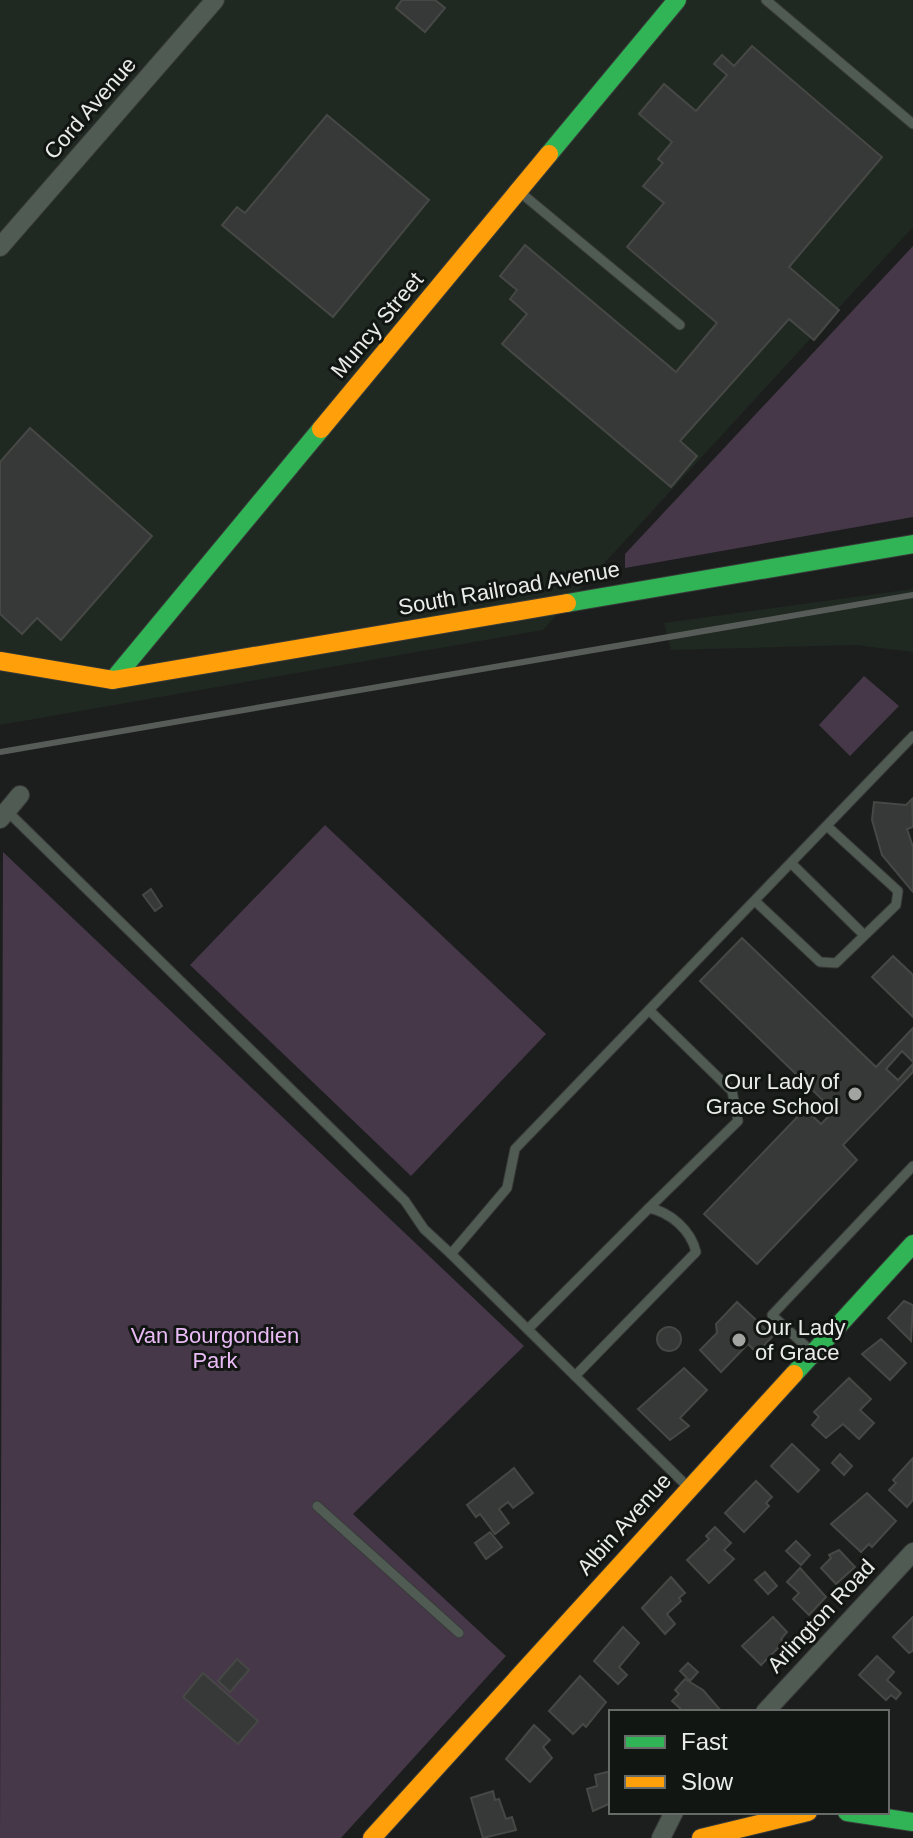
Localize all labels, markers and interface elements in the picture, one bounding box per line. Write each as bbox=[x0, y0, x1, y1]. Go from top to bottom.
street label: Cord Avenue bbox=[39, 52, 141, 164]
street label: Muncy Street bbox=[326, 267, 428, 383]
street label: South Railroad Avenue bbox=[396, 556, 622, 620]
place label: Our Lady of Grace School bbox=[706, 1069, 840, 1119]
marker: Our Lady of Grace School bbox=[846, 1085, 864, 1103]
place label: Our Lady of Grace bbox=[755, 1315, 846, 1365]
park label: Van Bourgondien Park bbox=[131, 1323, 299, 1373]
marker: Our Lady of Grace bbox=[730, 1331, 748, 1349]
street label: Albin Avenue bbox=[572, 1468, 676, 1580]
street label: Arlington Road bbox=[762, 1554, 880, 1678]
legend bbox=[609, 1710, 889, 1814]
text: Fast bbox=[681, 1728, 728, 1755]
text: Slow bbox=[681, 1768, 734, 1795]

